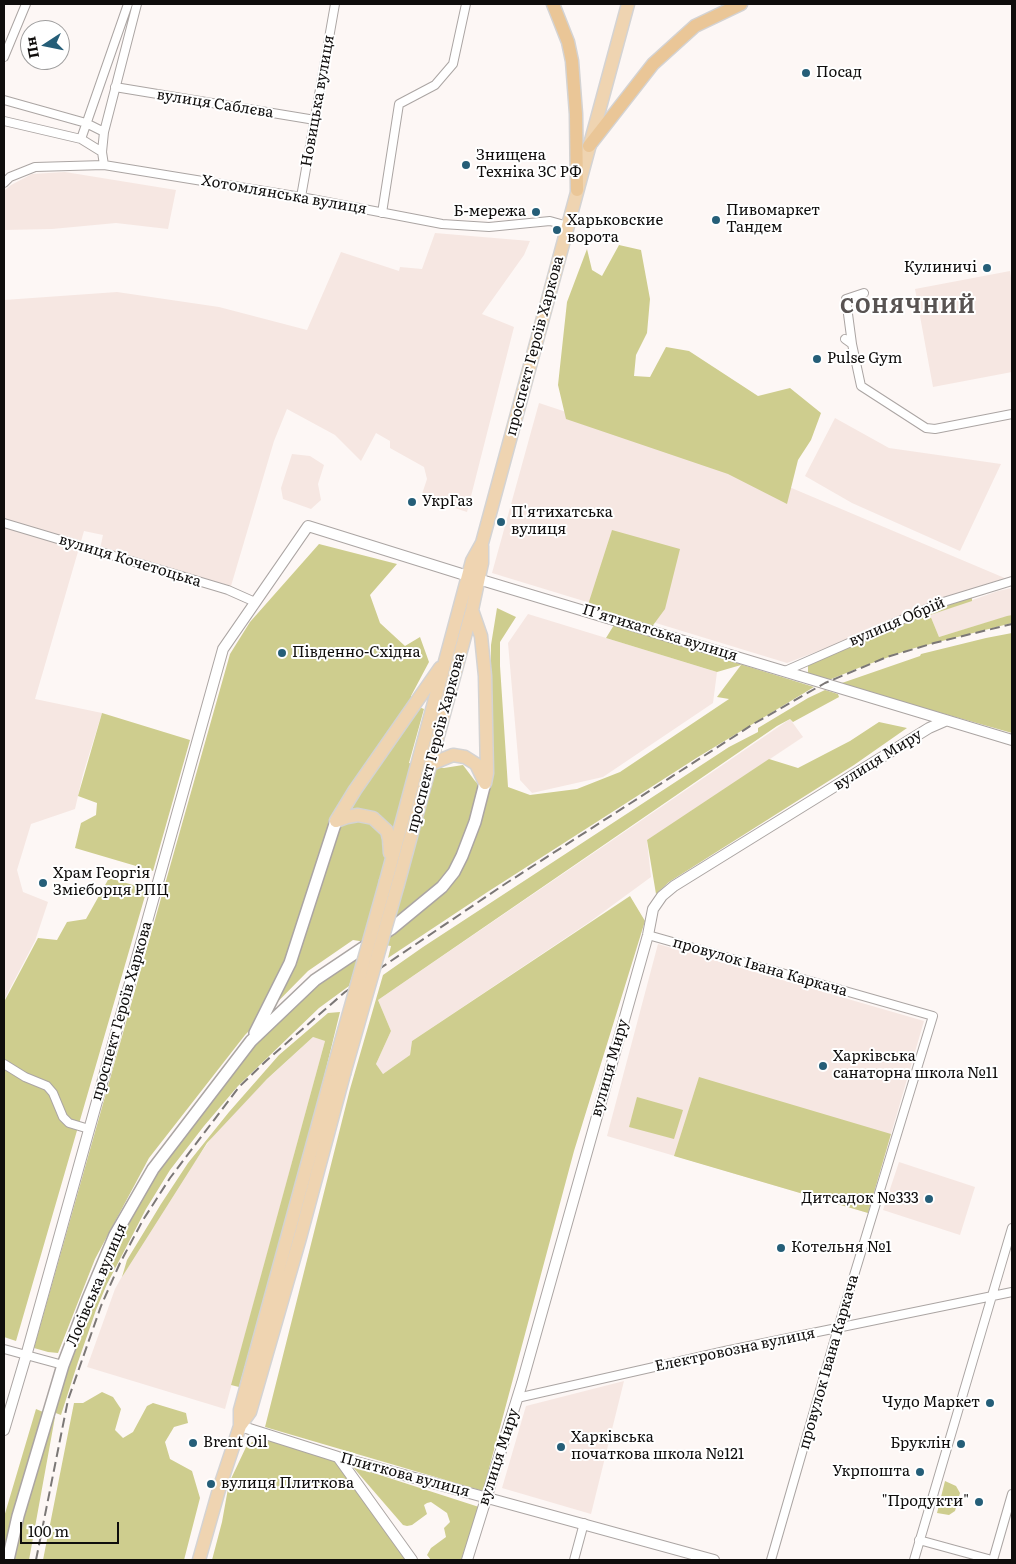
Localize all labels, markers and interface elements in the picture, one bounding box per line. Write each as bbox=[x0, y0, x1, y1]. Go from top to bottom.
north arrow bbox=[20, 20, 70, 70]
street label: Новицька вулиця bbox=[298, 34, 338, 168]
text: Пн bbox=[19, 35, 43, 60]
place label: Посад bbox=[816, 64, 862, 82]
marker: Посад bbox=[800, 67, 812, 79]
street label: вулиця Саблєва bbox=[155, 86, 275, 122]
place label: Знищена Техніка ЗС РФ bbox=[476, 147, 582, 182]
marker: Знищена Техніка ЗС РФ bbox=[460, 159, 472, 171]
street label: Хотомлянська вулиця bbox=[200, 172, 368, 218]
place label: Пивомаркет Тандем bbox=[726, 202, 820, 237]
place label: Б-мережа bbox=[453, 203, 526, 221]
marker: Б-мережа bbox=[530, 206, 542, 218]
place label: Харьковские ворота bbox=[567, 212, 663, 247]
marker: Пивомаркет Тандем bbox=[710, 214, 722, 226]
marker: Харьковские ворота bbox=[551, 224, 563, 236]
street label: проспект Героїв Харкова bbox=[502, 254, 568, 438]
place label: Кулиничі bbox=[904, 259, 977, 277]
marker: Кулиничі bbox=[981, 262, 993, 274]
district label: СОНЯЧНИЙ bbox=[839, 295, 977, 319]
place label: Pulse Gym bbox=[827, 350, 902, 368]
marker: Pulse Gym bbox=[811, 353, 823, 365]
place label: УкрГаз bbox=[422, 493, 473, 511]
marker: УкрГаз bbox=[406, 496, 418, 508]
place label: П'ятихатська вулиця bbox=[511, 504, 613, 539]
marker: П'ятихатська вулиця bbox=[495, 516, 507, 528]
street label: вулиця Кочетоцька bbox=[57, 531, 203, 591]
street label: вулиця Обрій bbox=[846, 594, 948, 650]
street label: П’ятихатська вулиця bbox=[580, 601, 740, 665]
place label: Південно-Східна bbox=[292, 644, 421, 662]
marker: Південно-Східна bbox=[276, 647, 288, 659]
street label: проспект Героїв Харкова bbox=[403, 651, 469, 835]
street label: вулиця Миру bbox=[830, 726, 926, 794]
place label: Храм Георгія Змієборця РПЦ bbox=[53, 865, 169, 900]
marker: Храм Георгія Змієборця РПЦ bbox=[37, 877, 49, 889]
street label: проспект Героїв Харкова bbox=[88, 919, 156, 1103]
street label: провулок Івана Каркача bbox=[671, 933, 849, 1001]
street label: вулиця Миру bbox=[587, 1017, 633, 1119]
place label: Харківська санаторна школа №11 bbox=[833, 1048, 998, 1083]
marker: Харківська санаторна школа №11 bbox=[817, 1060, 829, 1072]
place label: Дитсадок №333 bbox=[801, 1190, 919, 1208]
marker: Дитсадок №333 bbox=[923, 1193, 935, 1205]
street label: Лосівська вулиця bbox=[63, 1221, 131, 1349]
place label: Котельня №1 bbox=[791, 1239, 892, 1257]
marker: Котельня №1 bbox=[775, 1242, 787, 1254]
street label: провулок Івана Каркача bbox=[795, 1273, 863, 1451]
street label: Електровозна вулиця bbox=[653, 1324, 817, 1376]
place label: Чудо Маркет bbox=[882, 1394, 980, 1412]
marker: Чудо Маркет bbox=[984, 1397, 996, 1409]
street label: вулиця Миру bbox=[475, 1406, 523, 1508]
place label: Харківська початкова школа №121 bbox=[571, 1429, 744, 1464]
place label: Brent Oil bbox=[203, 1434, 267, 1452]
place label: Бруклін bbox=[890, 1435, 951, 1453]
marker: Brent Oil bbox=[187, 1437, 199, 1449]
marker: Бруклін bbox=[955, 1438, 967, 1450]
marker: Харківська початкова школа №121 bbox=[555, 1441, 567, 1453]
street label: Плиткова вулиця bbox=[338, 1449, 472, 1501]
place label: Укрпошта bbox=[832, 1463, 910, 1481]
marker: Укрпошта bbox=[914, 1466, 926, 1478]
place label: вулиця Плиткова bbox=[221, 1475, 354, 1493]
marker: вулиця Плиткова bbox=[205, 1478, 217, 1490]
place label: "Продукти" bbox=[882, 1493, 969, 1511]
marker: "Продукти" bbox=[973, 1496, 985, 1508]
scale bar bbox=[22, 1512, 121, 1544]
text: 100 m bbox=[28, 1519, 69, 1542]

